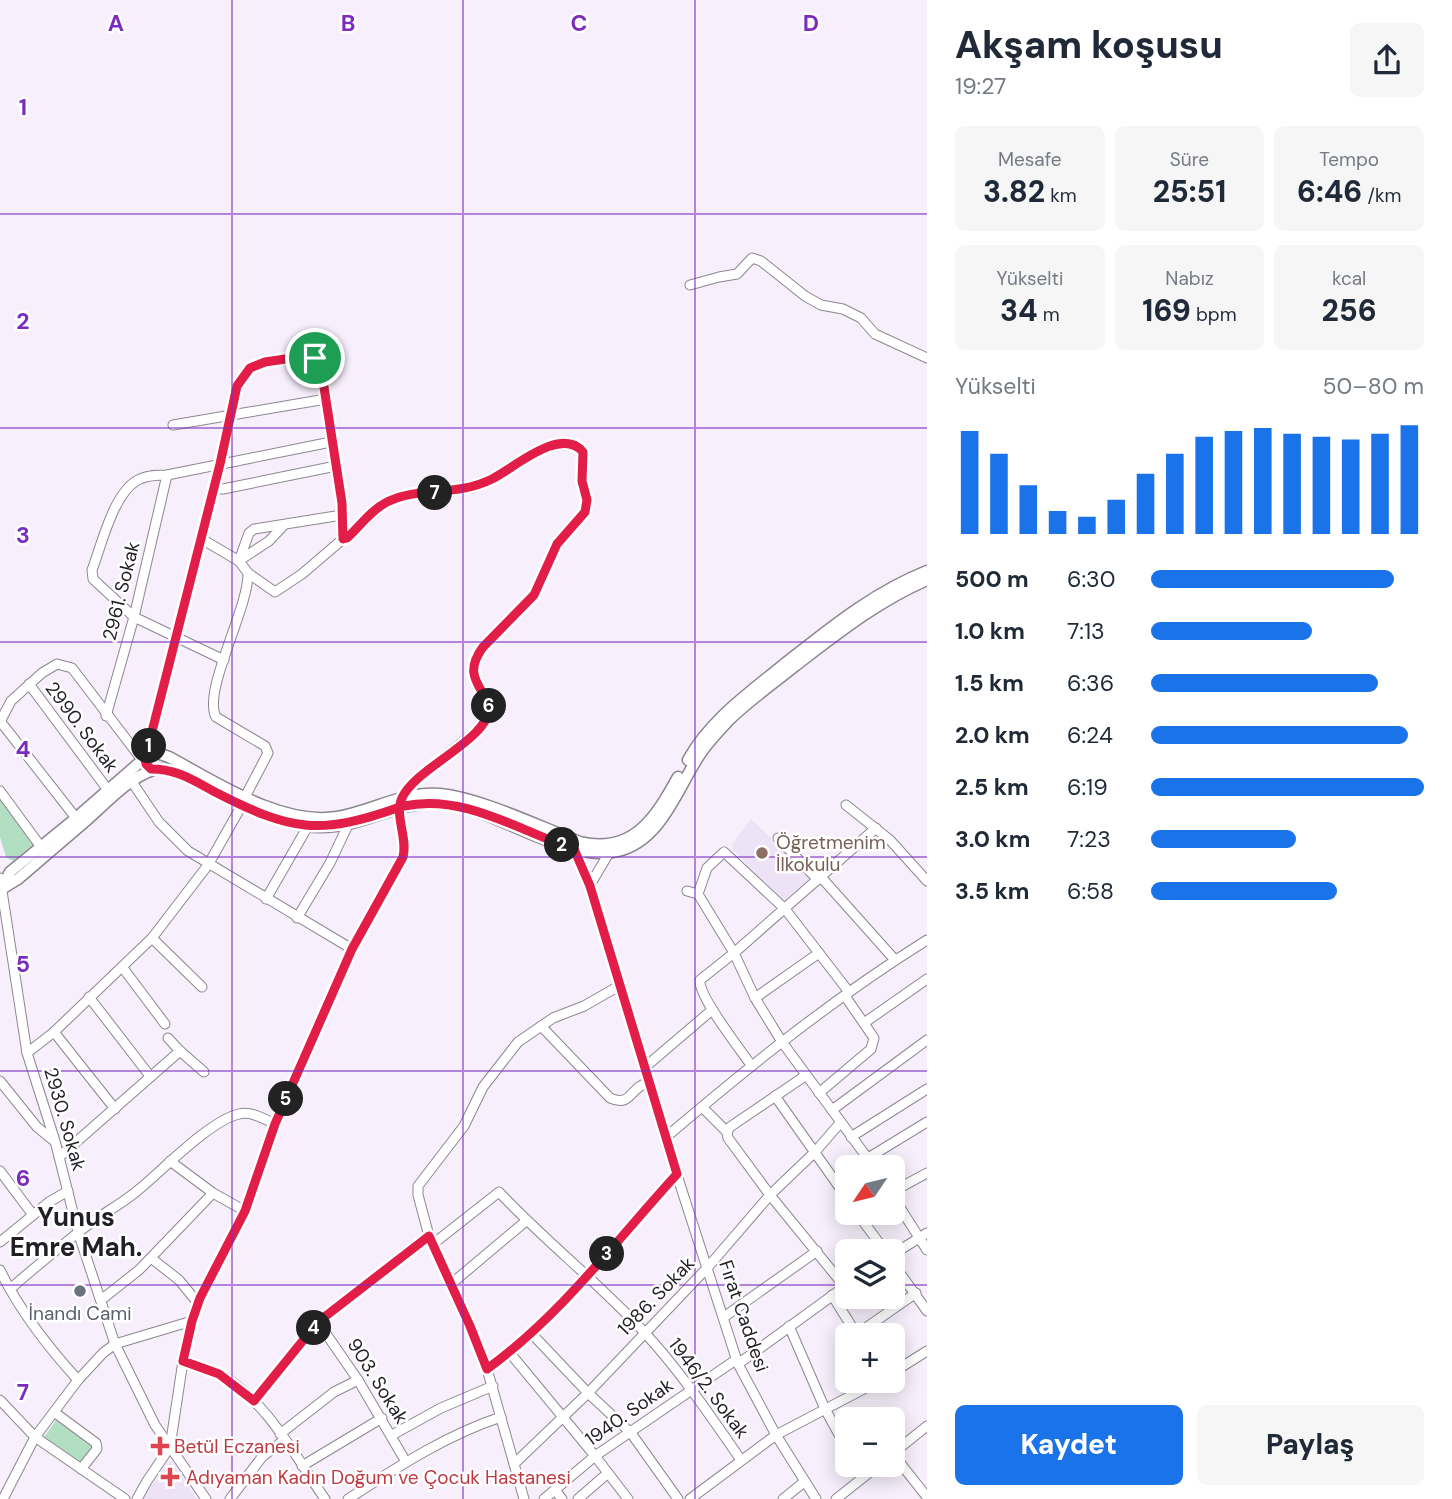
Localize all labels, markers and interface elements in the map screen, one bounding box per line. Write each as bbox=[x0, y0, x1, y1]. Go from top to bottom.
text: A bbox=[108, 8, 124, 38]
text: B bbox=[341, 8, 355, 38]
text: C bbox=[571, 8, 587, 38]
text: D bbox=[803, 8, 819, 38]
text: Akşam koşusu bbox=[955, 20, 1223, 70]
button: share bbox=[1350, 23, 1424, 97]
text: 19:27 bbox=[955, 71, 1006, 101]
text: 1 bbox=[19, 92, 27, 122]
text: Mesafe bbox=[998, 147, 1062, 172]
text: Süre bbox=[1170, 147, 1209, 172]
text: Tempo bbox=[1319, 147, 1379, 172]
text: 3.82 bbox=[983, 172, 1045, 211]
text: 25:51 bbox=[1153, 172, 1226, 211]
text: 6:46 bbox=[1297, 172, 1362, 211]
text: km bbox=[1045, 183, 1077, 208]
text: /km bbox=[1362, 183, 1401, 208]
text: Yükselti bbox=[996, 266, 1063, 291]
text: Nabız bbox=[1165, 266, 1214, 291]
text: kcal bbox=[1332, 266, 1366, 291]
text: 34 bbox=[1000, 291, 1038, 330]
text: 169 bbox=[1142, 291, 1191, 330]
text: 256 bbox=[1322, 291, 1377, 330]
text: m bbox=[1038, 302, 1060, 327]
text: bpm bbox=[1191, 302, 1237, 327]
text: 2 bbox=[16, 306, 30, 336]
pin bbox=[285, 328, 345, 388]
icon: arrive bbox=[296, 339, 334, 377]
text: Yükselti bbox=[955, 371, 1036, 401]
text: 50–80 m bbox=[1323, 371, 1424, 401]
pin: 7 bbox=[418, 476, 452, 510]
text: 7 bbox=[429, 480, 440, 505]
text: 3 bbox=[16, 520, 30, 550]
street label: 2961. Sokak bbox=[97, 539, 145, 643]
text: 500 m bbox=[955, 564, 1029, 594]
text: 6:30 bbox=[1067, 564, 1115, 594]
text: 1.0 km bbox=[955, 616, 1025, 646]
text: 7:13 bbox=[1067, 616, 1105, 646]
text: 1.5 km bbox=[955, 668, 1024, 698]
text: 6:36 bbox=[1067, 668, 1114, 698]
street label: 2990. Sokak bbox=[40, 677, 125, 778]
pin: 6 bbox=[472, 688, 506, 724]
text: 6 bbox=[482, 693, 495, 718]
text: 2.0 km bbox=[955, 720, 1030, 750]
text: 6:24 bbox=[1067, 720, 1113, 750]
pin: 1 bbox=[132, 728, 166, 764]
text: 1 bbox=[145, 733, 152, 758]
text: 4 bbox=[16, 734, 31, 764]
text: 2.5 km bbox=[955, 772, 1029, 802]
text: 6:19 bbox=[1067, 772, 1108, 802]
text: 3.0 km bbox=[955, 824, 1030, 854]
text: 7:23 bbox=[1067, 824, 1111, 854]
pin: 2 bbox=[544, 828, 580, 862]
place label: Öğretmenim İlkokulu bbox=[776, 830, 886, 877]
text: 2 bbox=[556, 832, 567, 857]
marker: Öğretmenim İlkokulu bbox=[754, 845, 770, 861]
text: 3.5 km bbox=[955, 876, 1029, 906]
text: 6:58 bbox=[1067, 876, 1114, 906]
text: 5 bbox=[16, 949, 30, 979]
street label: 2930. Sokak bbox=[38, 1064, 92, 1174]
pin: 5 bbox=[268, 1082, 304, 1116]
text: 5 bbox=[280, 1086, 291, 1111]
north arrow bbox=[835, 1155, 905, 1225]
map controls bbox=[835, 1155, 905, 1477]
text: 6 bbox=[16, 1163, 30, 1193]
district label: Yunus Emre Mah. bbox=[10, 1200, 142, 1264]
pin: 3 bbox=[590, 1236, 624, 1272]
button: layers bbox=[835, 1239, 905, 1309]
text: 3 bbox=[601, 1241, 612, 1266]
street label: 1986. Sokak bbox=[612, 1251, 700, 1341]
street label: Fırat Caddesi bbox=[713, 1257, 775, 1375]
marker: İnandı Cami bbox=[72, 1283, 88, 1299]
place label: İnandı Cami bbox=[29, 1301, 131, 1326]
pin: 4 bbox=[296, 1310, 332, 1346]
text: 4 bbox=[307, 1315, 320, 1340]
button: + bbox=[835, 1323, 905, 1393]
street label: 903. Sokak bbox=[342, 1333, 414, 1429]
street label: 1946/2. Sokak bbox=[663, 1333, 755, 1444]
street label: 1940. Sokak bbox=[580, 1372, 678, 1452]
text: 7 bbox=[17, 1377, 29, 1407]
button: Kaydet bbox=[955, 1405, 1183, 1485]
button: Paylaş bbox=[1197, 1405, 1424, 1485]
button: − bbox=[835, 1407, 905, 1477]
place label: Betül Eczanesi bbox=[174, 1434, 300, 1459]
marker: Betül Eczanesi bbox=[152, 1438, 168, 1454]
place label: Adıyaman Kadın Doğum ve Çocuk Hastanesi bbox=[186, 1465, 571, 1490]
marker: Adıyaman Kadın Doğum ve Çocuk Hastanesi bbox=[160, 1467, 180, 1487]

